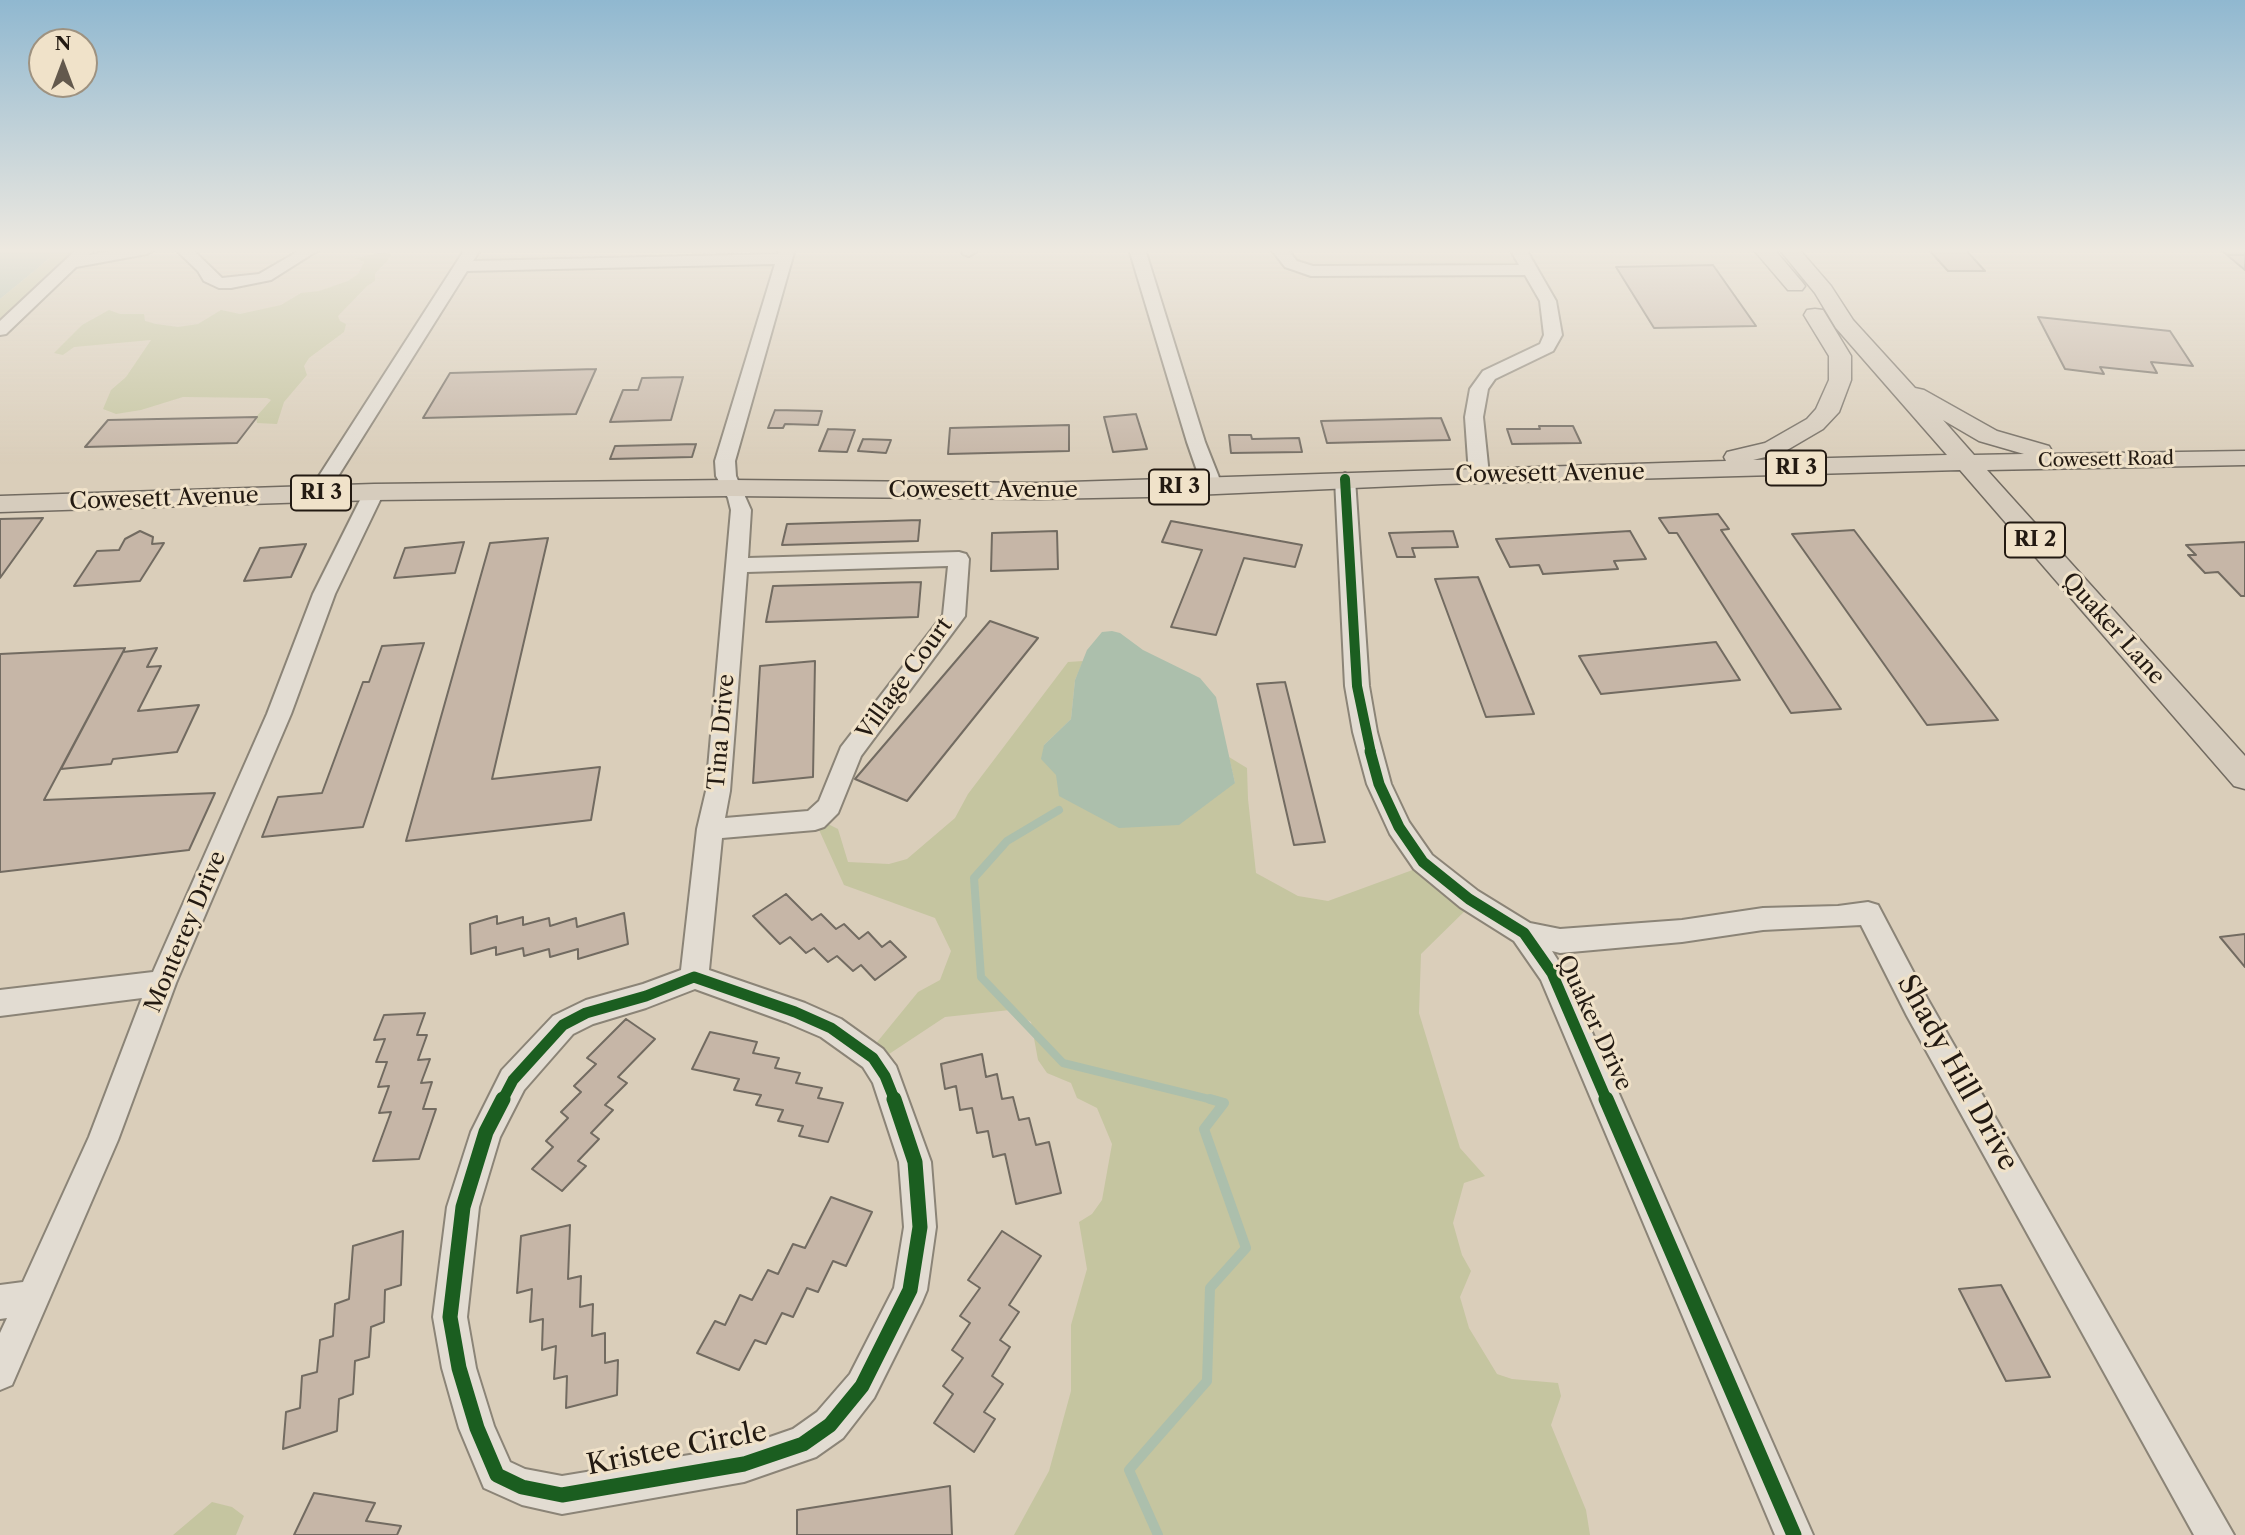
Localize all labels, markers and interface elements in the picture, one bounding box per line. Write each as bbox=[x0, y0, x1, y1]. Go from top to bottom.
north arrow bbox=[28, 28, 98, 98]
text: N bbox=[55, 32, 71, 55]
street label: Cowesett Road bbox=[2038, 447, 2174, 473]
road number: RI 3 bbox=[1766, 450, 1826, 486]
street label: Cowesett Avenue bbox=[1455, 459, 1645, 489]
road number: RI 3 bbox=[1149, 470, 1209, 504]
road number: RI 3 bbox=[291, 476, 351, 510]
street label: Cowesett Avenue bbox=[888, 476, 1078, 504]
street label: Cowesett Avenue bbox=[69, 482, 259, 516]
road number: RI 2 bbox=[2005, 522, 2065, 558]
street label: Quaker Lane bbox=[2056, 567, 2170, 691]
street label: Village Court bbox=[851, 613, 959, 745]
street label: Tina Drive bbox=[703, 673, 741, 791]
street label: Monterey Drive bbox=[140, 847, 232, 1017]
street label: Quaker Drive bbox=[1551, 951, 1637, 1095]
street label: Shady Hill Drive bbox=[1889, 969, 2025, 1177]
street label: Kristee Circle bbox=[584, 1415, 770, 1483]

